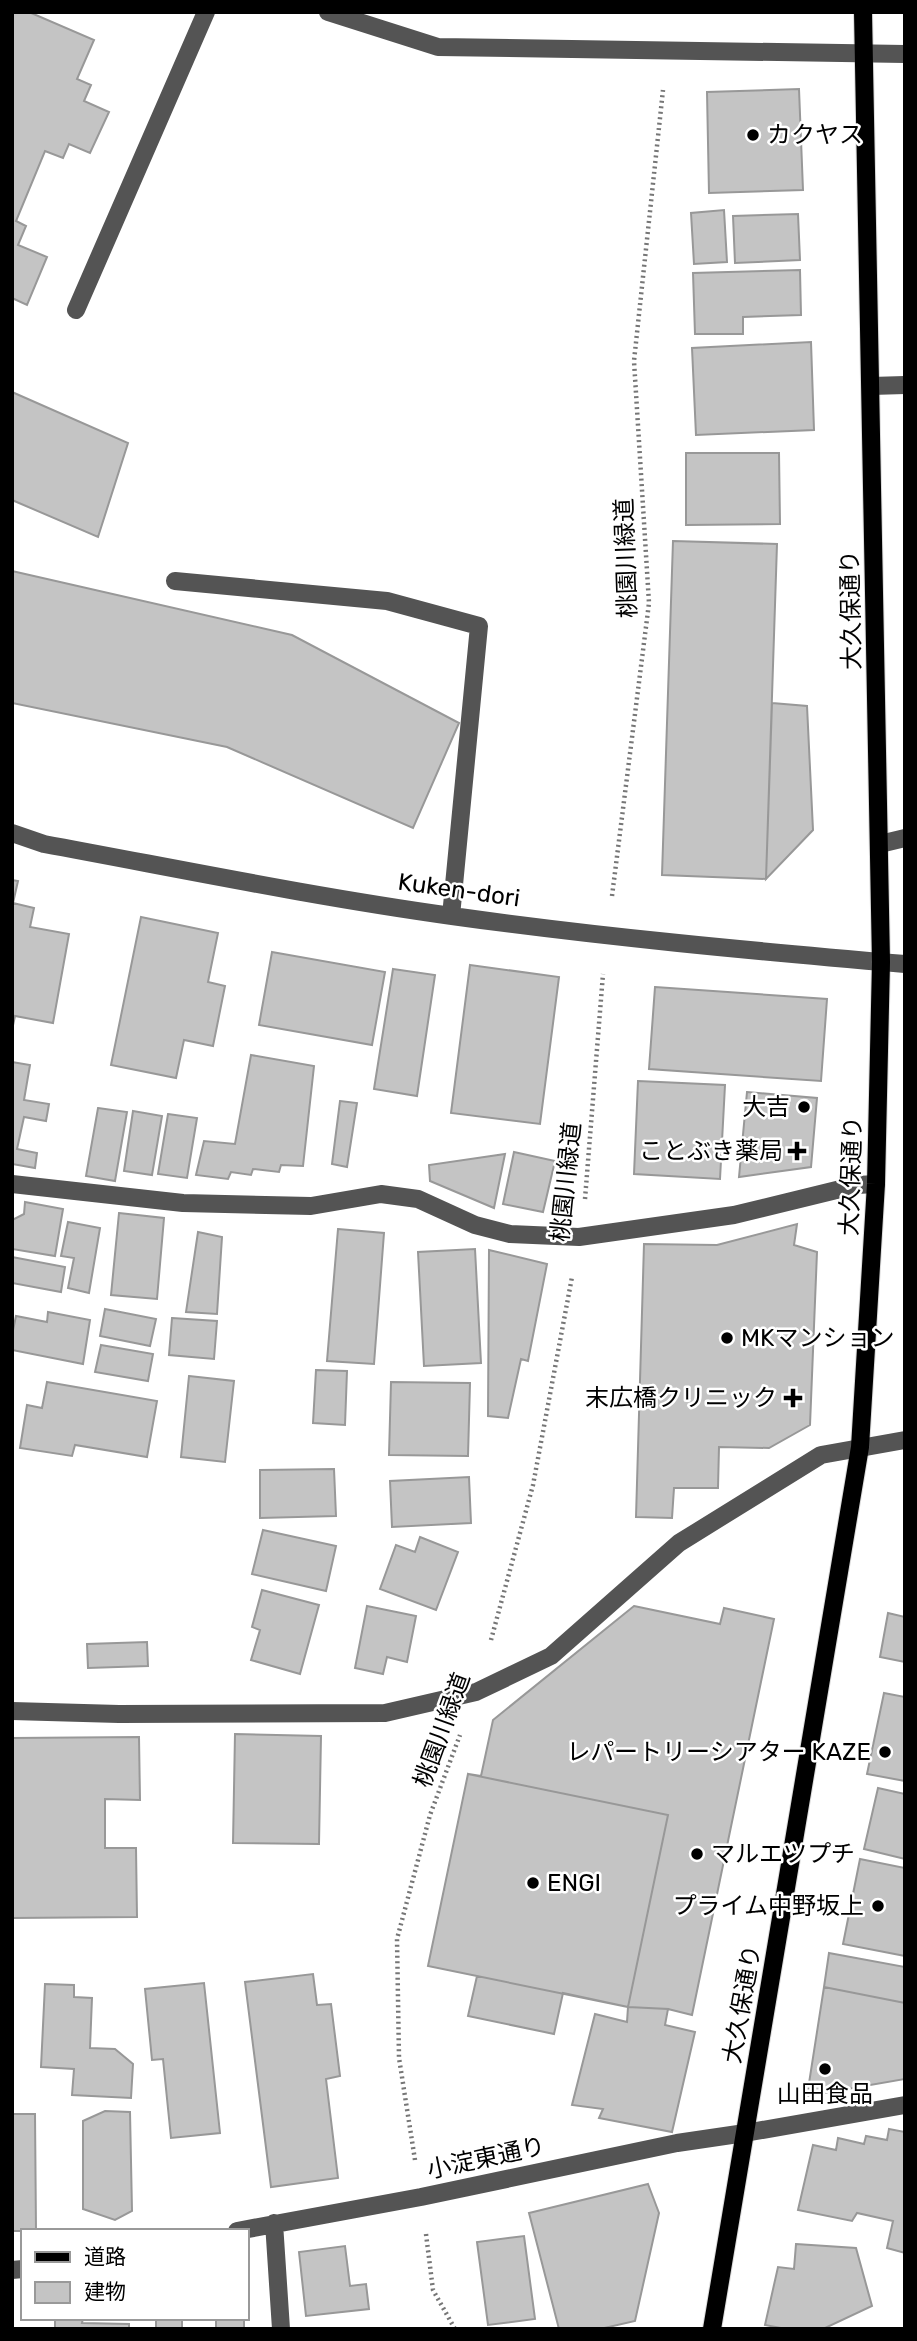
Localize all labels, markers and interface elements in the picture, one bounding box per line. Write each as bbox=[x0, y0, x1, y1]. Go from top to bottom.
place label: カクヤス bbox=[767, 121, 863, 149]
marker: カクヤス bbox=[745, 127, 761, 143]
street label: 桃園川緑道 bbox=[610, 498, 642, 618]
street label: 大久保通り bbox=[836, 550, 866, 670]
street label: Kuken-dori bbox=[396, 868, 522, 912]
place label: 大吉 bbox=[742, 1093, 790, 1121]
marker: 大吉 bbox=[796, 1099, 812, 1115]
street label: 大久保通り bbox=[835, 1116, 867, 1236]
street label: 桃園川緑道 bbox=[546, 1121, 586, 1243]
place label: ことぶき薬局 bbox=[639, 1137, 783, 1165]
marker: ことぶき薬局 bbox=[789, 1143, 805, 1159]
place label: MKマンション bbox=[741, 1324, 894, 1352]
marker: MKマンション bbox=[719, 1330, 735, 1346]
place label: 末広橋クリニック bbox=[585, 1384, 777, 1412]
marker: 末広橋クリニック bbox=[783, 1388, 803, 1408]
street label: 桃園川緑道 bbox=[408, 1669, 476, 1791]
place label: レパートリーシアター KAZE bbox=[566, 1738, 871, 1766]
marker: レパートリーシアター KAZE bbox=[877, 1744, 893, 1760]
place label: マルエツプチ bbox=[711, 1840, 855, 1868]
marker: マルエツプチ bbox=[689, 1846, 705, 1862]
place label: ENGI bbox=[547, 1869, 601, 1897]
marker: ENGI bbox=[525, 1875, 541, 1891]
place label: プライム中野坂上 bbox=[672, 1892, 864, 1920]
marker: プライム中野坂上 bbox=[870, 1898, 886, 1914]
street label: 大久保通り bbox=[718, 1942, 766, 2066]
marker: 山田食品 bbox=[817, 2061, 833, 2077]
place label: 山田食品 bbox=[777, 2080, 873, 2108]
street label: 小淀東通り bbox=[424, 2132, 548, 2184]
legend bbox=[21, 2229, 248, 2320]
text: 道路 bbox=[84, 2244, 126, 2269]
text: 建物 bbox=[84, 2279, 126, 2304]

